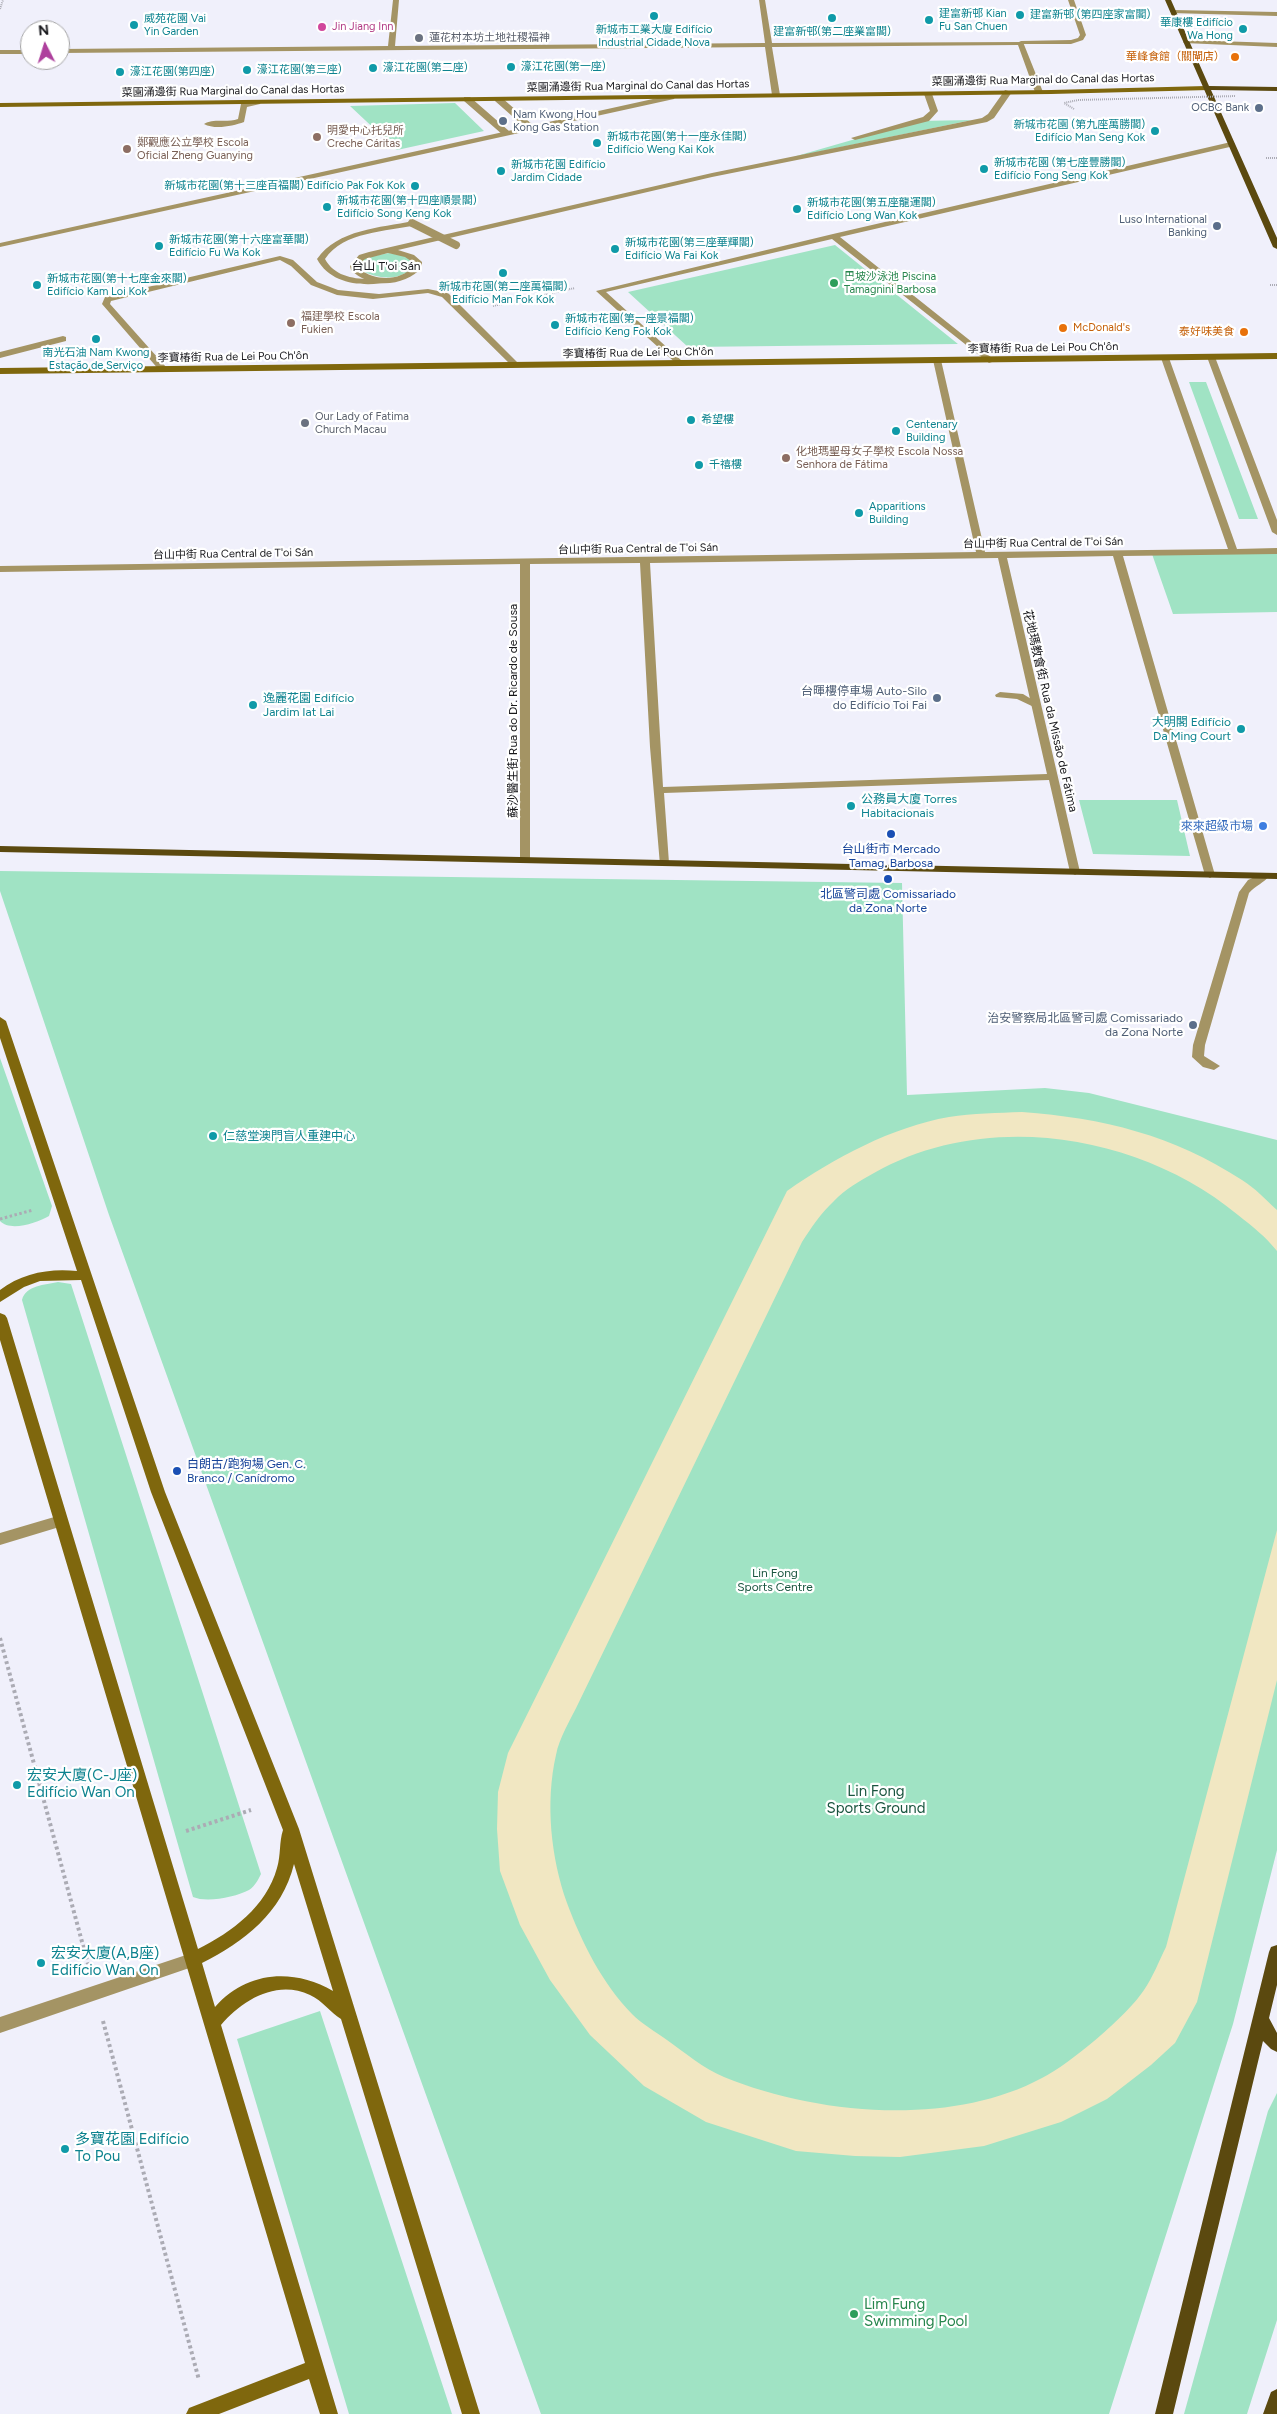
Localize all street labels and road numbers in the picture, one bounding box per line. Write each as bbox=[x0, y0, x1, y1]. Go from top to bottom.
street label: 菜園涌邊街 Rua Marginal do Canal das Hortas bbox=[932, 71, 1154, 89]
street label: 菜園涌邊街 Rua Marginal do Canal das Hortas bbox=[527, 77, 749, 95]
street label: 菜園涌邊街 Rua Marginal do Canal das Hortas bbox=[122, 82, 344, 100]
street label: 李寶椿街 Rua de Lei Pou Ch'ôn bbox=[968, 340, 1118, 356]
street label: 李寶椿街 Rua de Lei Pou Ch'ôn bbox=[563, 345, 713, 361]
street label: 李寶椿街 Rua de Lei Pou Ch'ôn bbox=[158, 349, 308, 365]
street label: 台山中街 Rua Central de T'oi Sán bbox=[963, 535, 1123, 551]
street label: 台山中街 Rua Central de T'oi Sán bbox=[558, 541, 718, 557]
street label: 台山中街 Rua Central de T'oi Sán bbox=[153, 546, 313, 562]
street label: 蘇沙醫生街 Rua do Dr. Ricardo de Sousa bbox=[506, 604, 520, 818]
street label: 花地瑪教會街 Rua da Missão de Fátima bbox=[1020, 608, 1080, 814]

